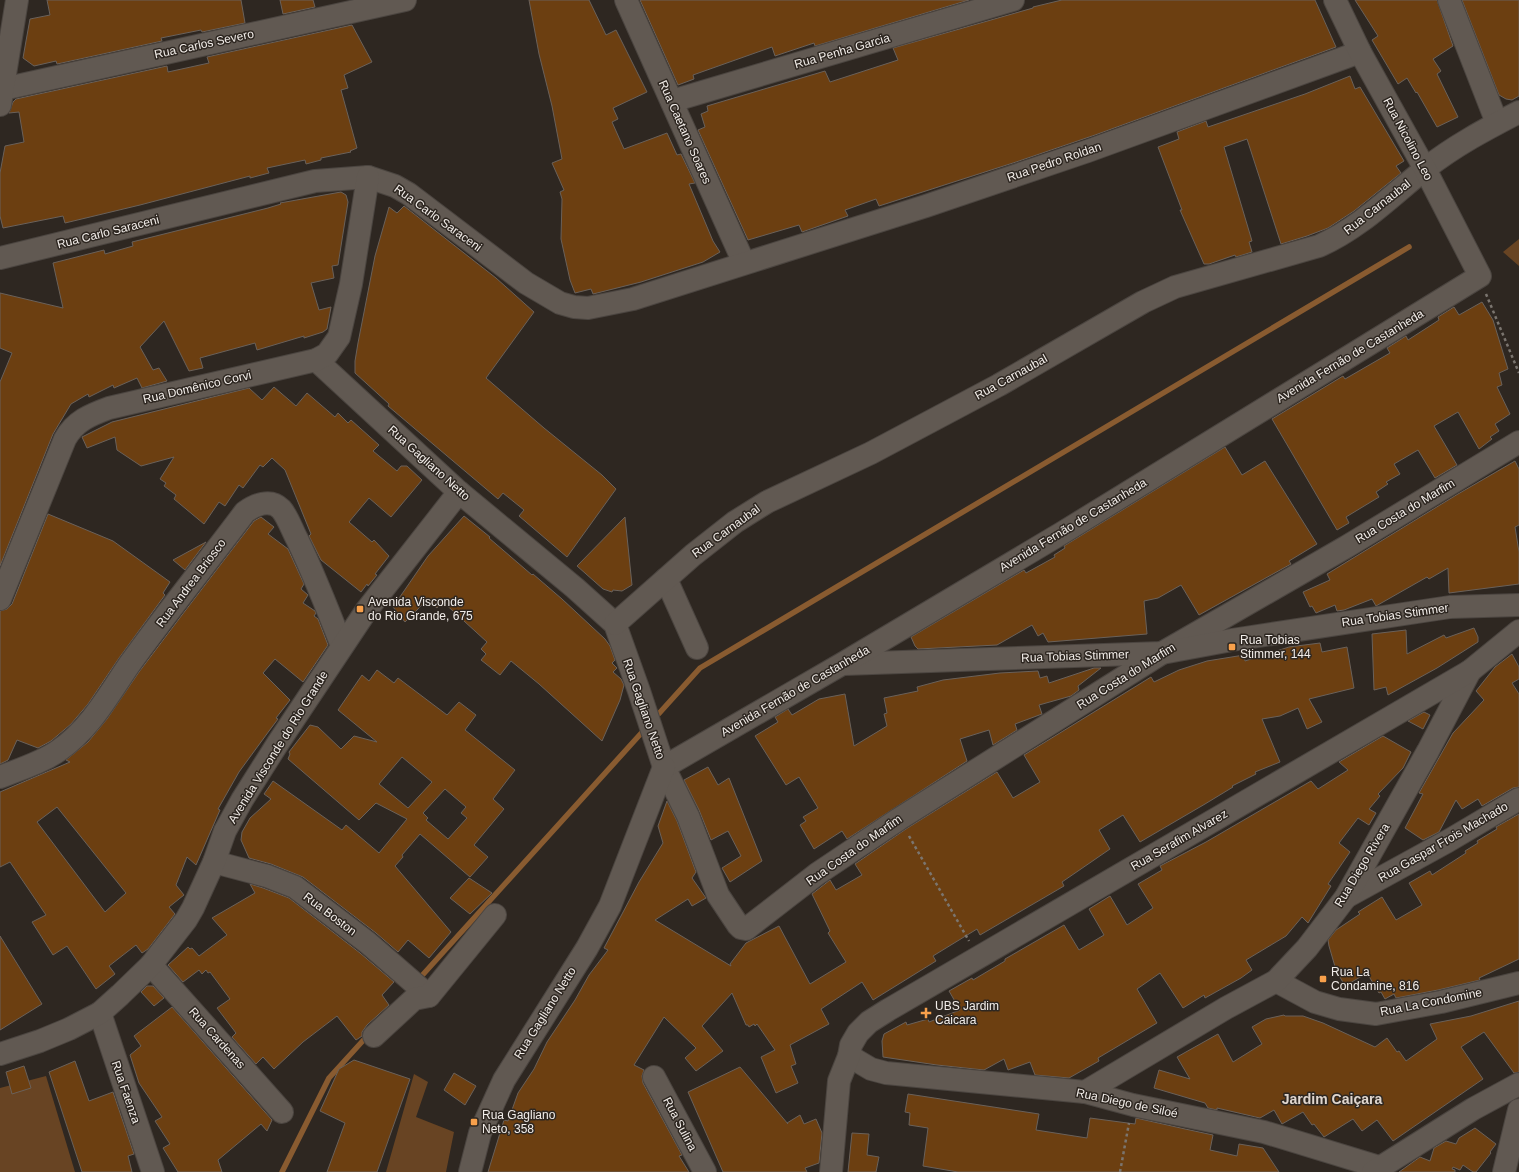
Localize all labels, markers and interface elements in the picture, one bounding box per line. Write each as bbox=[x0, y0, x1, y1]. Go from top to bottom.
street label: Rua Carlos Severo bbox=[153, 27, 255, 61]
street label: Rua Penha Garcia bbox=[793, 31, 892, 71]
street label: Rua Caetano Soares bbox=[656, 78, 714, 186]
street label: Rua Nicolino Leo bbox=[1380, 95, 1436, 183]
street label: Rua Pedro Roldan bbox=[1005, 139, 1103, 185]
street label: Rua Carnaubal bbox=[1341, 177, 1413, 237]
street label: Rua Carlo Saraceni bbox=[392, 182, 484, 254]
street label: Rua Carlo Saraceni bbox=[56, 213, 160, 251]
street label: Avenida Fernão de Castanheda bbox=[1274, 306, 1426, 406]
street label: Rua Carnaubal bbox=[972, 351, 1050, 403]
street label: Rua Domênico Corvi bbox=[141, 368, 253, 406]
street label: Rua Gagliano Netto bbox=[385, 423, 473, 504]
street label: Avenida Fernão de Castanheda bbox=[997, 475, 1149, 575]
street label: Rua Costa do Marfim bbox=[1353, 476, 1457, 546]
street label: Rua Carnaubal bbox=[689, 502, 763, 560]
street label: Rua Andrea Briosco bbox=[153, 536, 229, 630]
place label: Avenida Visconde do Rio Grande, 675 bbox=[368, 595, 473, 623]
street label: Rua Tobias Stimmer bbox=[1341, 601, 1449, 629]
marker: Avenida Visconde do Rio Grande, 675 bbox=[355, 604, 365, 614]
place label: Rua Tobias Stimmer, 144 bbox=[1240, 633, 1311, 661]
street label: Rua Costa do Marfim bbox=[1074, 640, 1178, 712]
street label: Avenida Fernão de Castanheda bbox=[718, 642, 872, 739]
marker: Rua Tobias Stimmer, 144 bbox=[1227, 642, 1237, 652]
street label: Rua Tobias Stimmer bbox=[1021, 647, 1129, 665]
street label: Rua Gagliano Netto bbox=[620, 657, 668, 761]
street label: Avenida Visconde do Rio Grande bbox=[225, 668, 331, 826]
street label: Rua Gaspar Frois Machado bbox=[1376, 799, 1511, 885]
street label: Rua Serafim Alvarez bbox=[1128, 807, 1230, 873]
street label: Rua Costa do Marfim bbox=[804, 812, 904, 888]
street label: Rua Diego Rivera bbox=[1332, 821, 1393, 909]
street label: Rua Boston bbox=[301, 890, 359, 938]
street label: Rua Gagliano Netto bbox=[511, 964, 579, 1061]
place label: Rua La Condamine, 816 bbox=[1331, 965, 1419, 993]
marker: Rua La Condamine, 816 bbox=[1318, 974, 1328, 984]
street label: Rua La Condomine bbox=[1379, 985, 1483, 1019]
place label: UBS Jardim Caicara bbox=[935, 999, 999, 1027]
street label: Rua Cardenas bbox=[186, 1005, 248, 1071]
marker: UBS Jardim Caicara bbox=[920, 1007, 932, 1019]
street label: Rua Faenza bbox=[109, 1059, 143, 1125]
street label: Rua Diego de Siloé bbox=[1075, 1085, 1179, 1121]
district label: Jardim Caiçara bbox=[1282, 1091, 1382, 1107]
street label: Rua Sulina bbox=[660, 1095, 700, 1153]
place label: Rua Gagliano Neto, 358 bbox=[482, 1108, 556, 1136]
marker: Rua Gagliano Neto, 358 bbox=[469, 1117, 479, 1127]

